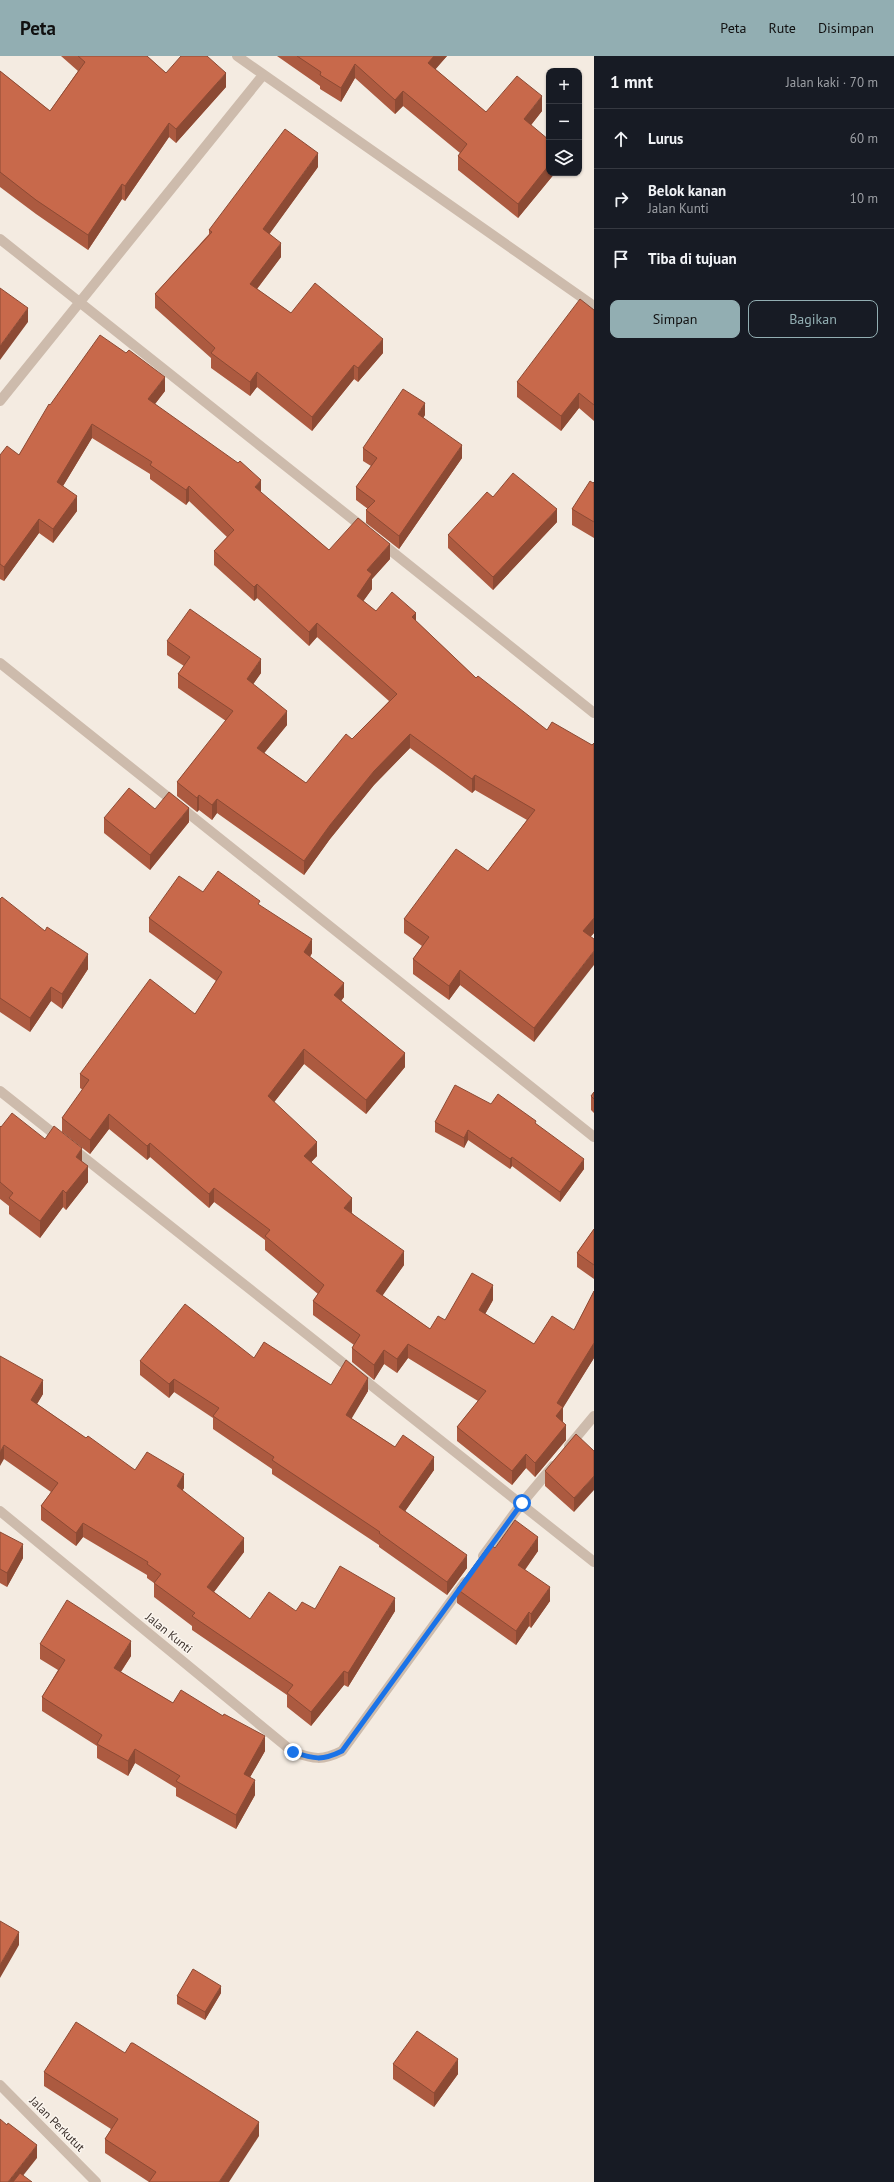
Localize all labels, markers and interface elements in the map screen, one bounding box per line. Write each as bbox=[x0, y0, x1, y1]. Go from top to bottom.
text: Peta bbox=[20, 16, 56, 40]
text: Peta bbox=[720, 19, 746, 37]
text: Rute bbox=[768, 19, 796, 37]
text: Disimpan bbox=[818, 19, 874, 37]
map controls bbox=[546, 68, 582, 176]
button: + bbox=[546, 68, 582, 104]
text: 1 mnt bbox=[610, 71, 653, 93]
text: Jalan kaki · 70 m bbox=[786, 74, 878, 91]
button: − bbox=[546, 104, 582, 140]
icon: ahead bbox=[610, 128, 632, 150]
text: Lurus bbox=[648, 129, 683, 148]
text: 60 m bbox=[850, 130, 878, 147]
button: layers bbox=[546, 140, 582, 176]
text: Belok kanan bbox=[648, 181, 726, 200]
icon: right bbox=[610, 188, 632, 210]
text: 10 m bbox=[850, 190, 878, 207]
text: Jalan Kunti bbox=[648, 200, 709, 217]
icon: arrive bbox=[610, 248, 632, 270]
text: Tiba di tujuan bbox=[648, 249, 737, 268]
button: Simpan bbox=[610, 300, 740, 338]
button: Bagikan bbox=[748, 300, 878, 338]
route start bbox=[513, 1494, 531, 1512]
street label: Jalan Kunti bbox=[142, 1609, 196, 1656]
route end bbox=[284, 1743, 302, 1761]
street label: Jalan Perkutut bbox=[26, 2092, 88, 2154]

